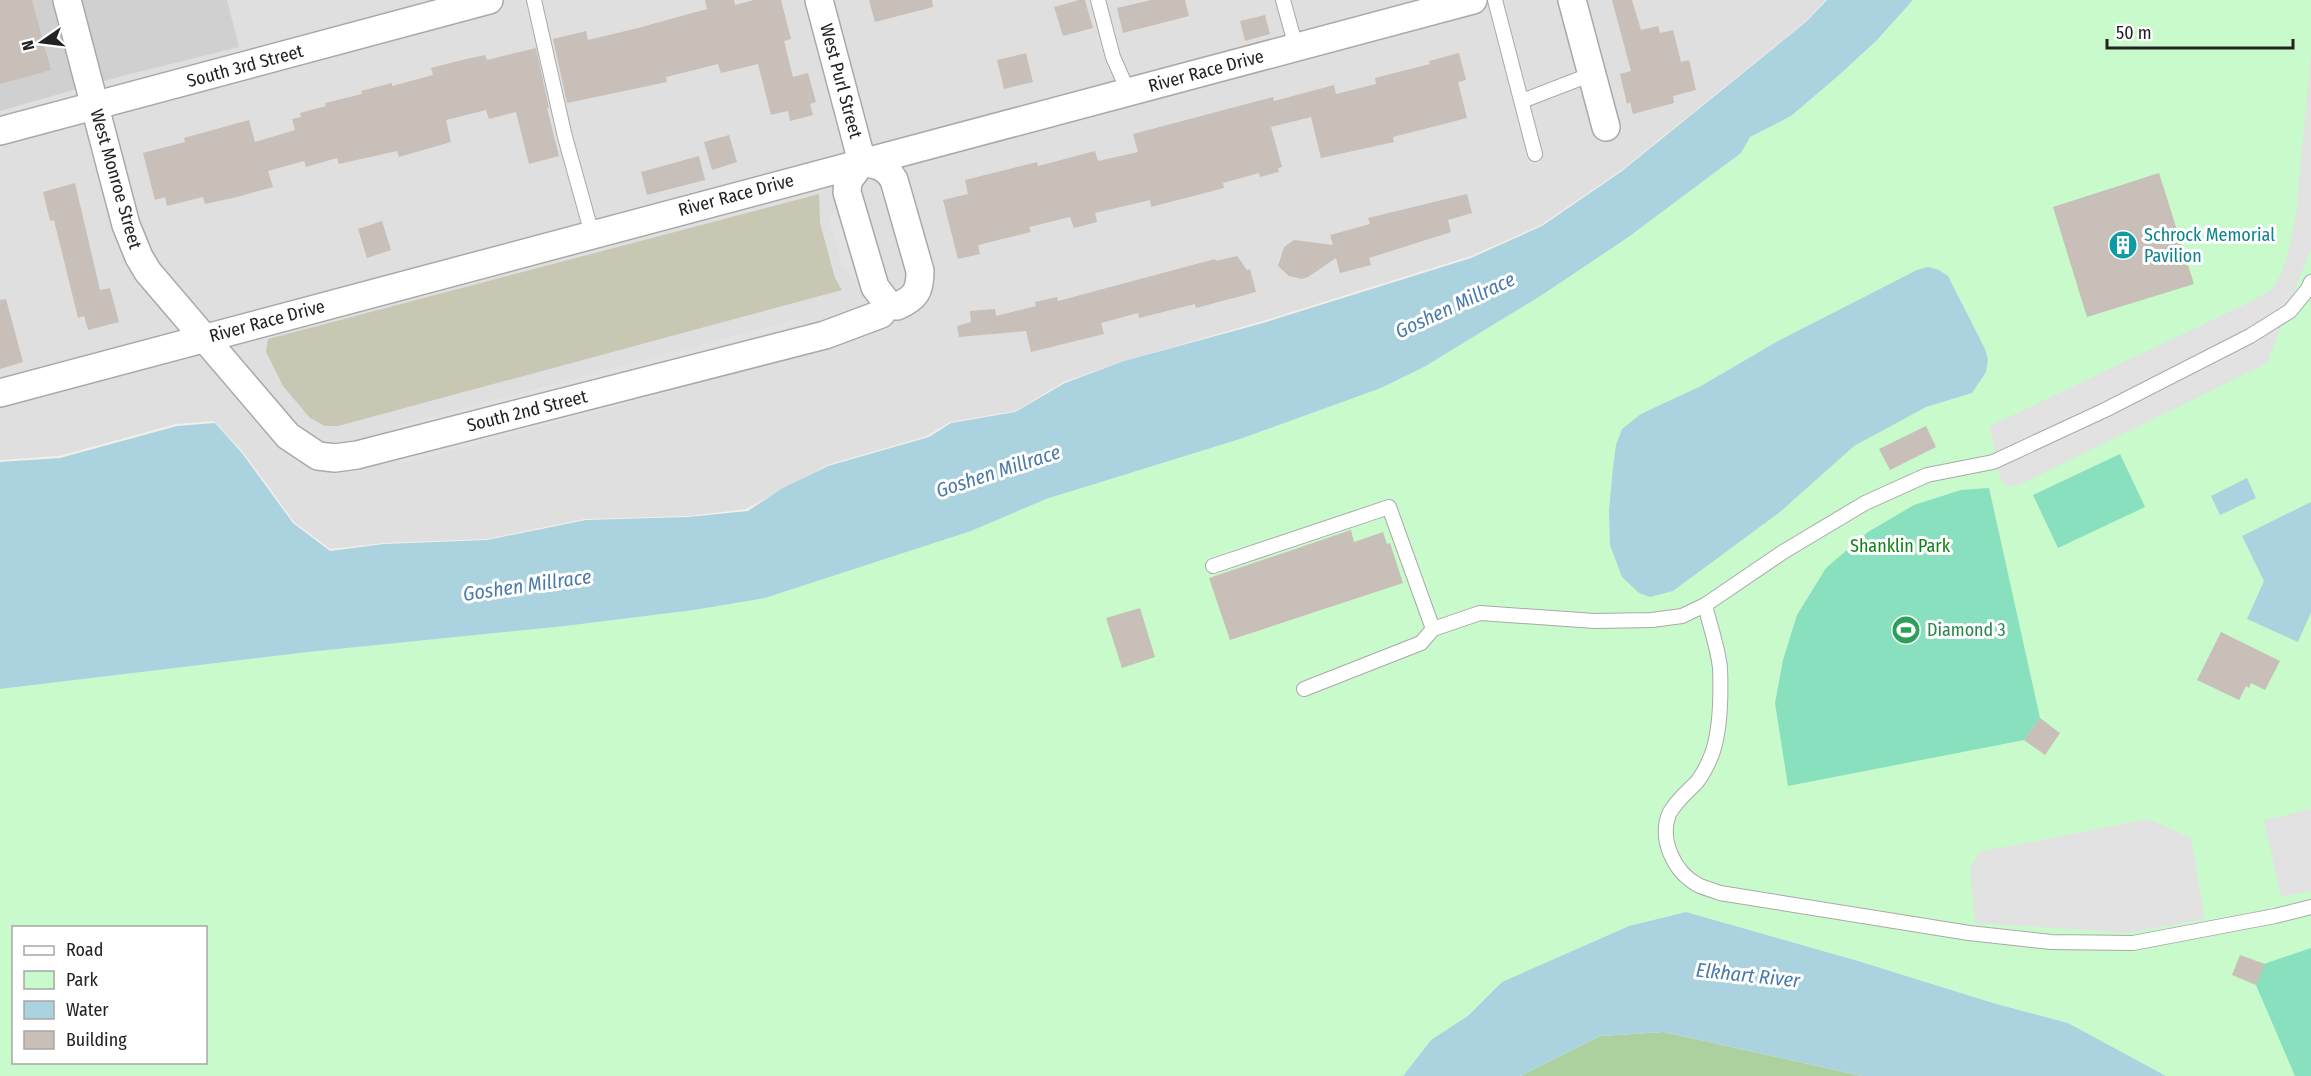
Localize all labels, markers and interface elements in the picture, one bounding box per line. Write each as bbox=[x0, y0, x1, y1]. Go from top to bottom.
north arrow bbox=[12, 12, 72, 72]
scale bar bbox=[2107, 12, 2293, 50]
street label: West Purl Street bbox=[815, 21, 867, 141]
text: 50 m bbox=[2116, 22, 2152, 44]
text: N bbox=[18, 39, 38, 52]
street label: South 3rd Street bbox=[184, 40, 306, 92]
street label: River Race Drive bbox=[1146, 45, 1266, 97]
street label: West Monroe Street bbox=[86, 107, 147, 252]
street label: River Race Drive bbox=[676, 169, 796, 221]
place label: Schrock Memorial Pavilion bbox=[2144, 224, 2275, 267]
building icon: Schrock Memorial Pavilion bbox=[2107, 229, 2139, 261]
water label: Goshen Millrace bbox=[1391, 267, 1519, 343]
street label: River Race Drive bbox=[207, 295, 327, 347]
street label: South 2nd Street bbox=[465, 385, 589, 437]
water label: Goshen Millrace bbox=[933, 439, 1064, 502]
park label: Shanklin Park bbox=[1850, 535, 1951, 557]
water label: Goshen Millrace bbox=[461, 564, 593, 606]
sports icon: Diamond 3 bbox=[1890, 614, 1922, 646]
place label: Diamond 3 bbox=[1927, 619, 2006, 641]
legend bbox=[12, 926, 207, 1064]
text: Road bbox=[66, 939, 103, 961]
water label: Elkhart River bbox=[1695, 958, 1802, 993]
text: Park bbox=[66, 969, 99, 991]
text: Water bbox=[66, 999, 109, 1021]
text: Building bbox=[66, 1029, 127, 1051]

